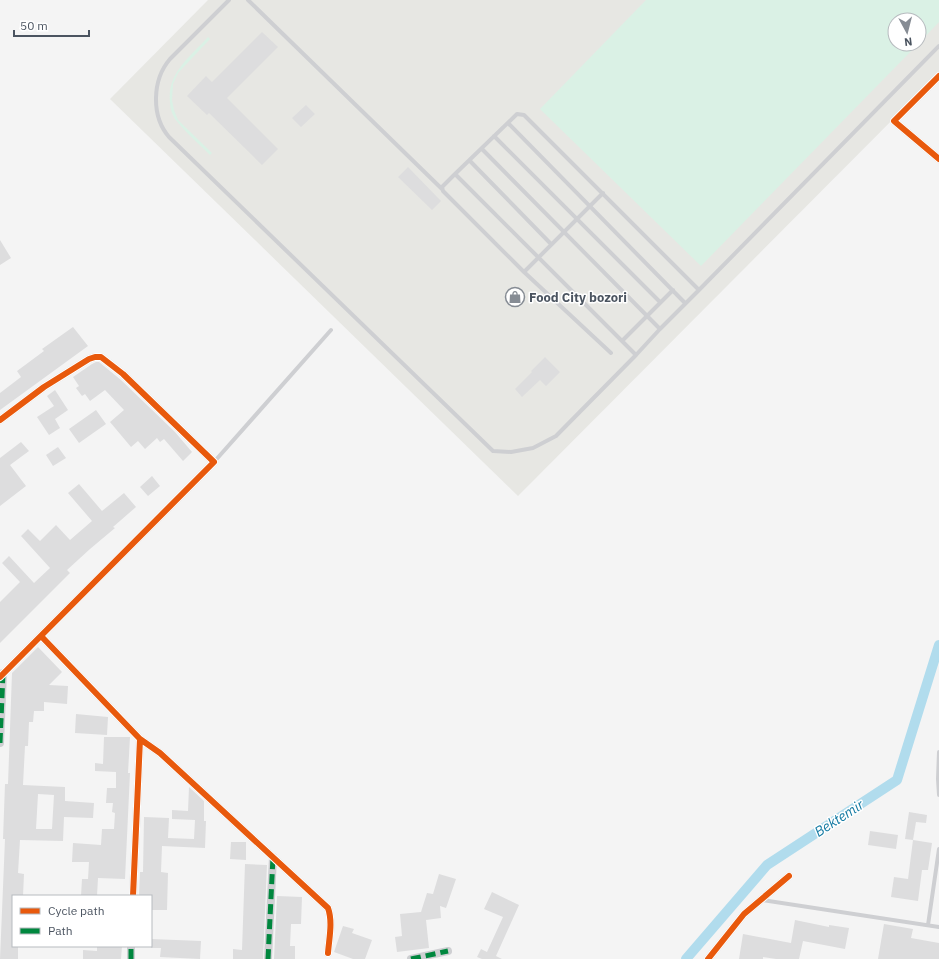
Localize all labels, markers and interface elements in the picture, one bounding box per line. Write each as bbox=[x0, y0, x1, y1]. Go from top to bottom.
scale bar bbox=[14, 12, 89, 38]
north arrow bbox=[887, 12, 927, 52]
text: 50 m bbox=[20, 18, 48, 33]
text: N bbox=[903, 34, 913, 49]
shop icon: Food City bozori bbox=[504, 286, 526, 308]
place label: Food City bozori bbox=[529, 289, 627, 306]
water label: Bektemir bbox=[811, 795, 868, 841]
legend bbox=[12, 895, 152, 947]
text: Cycle path bbox=[48, 903, 105, 918]
text: Path bbox=[48, 923, 73, 938]

